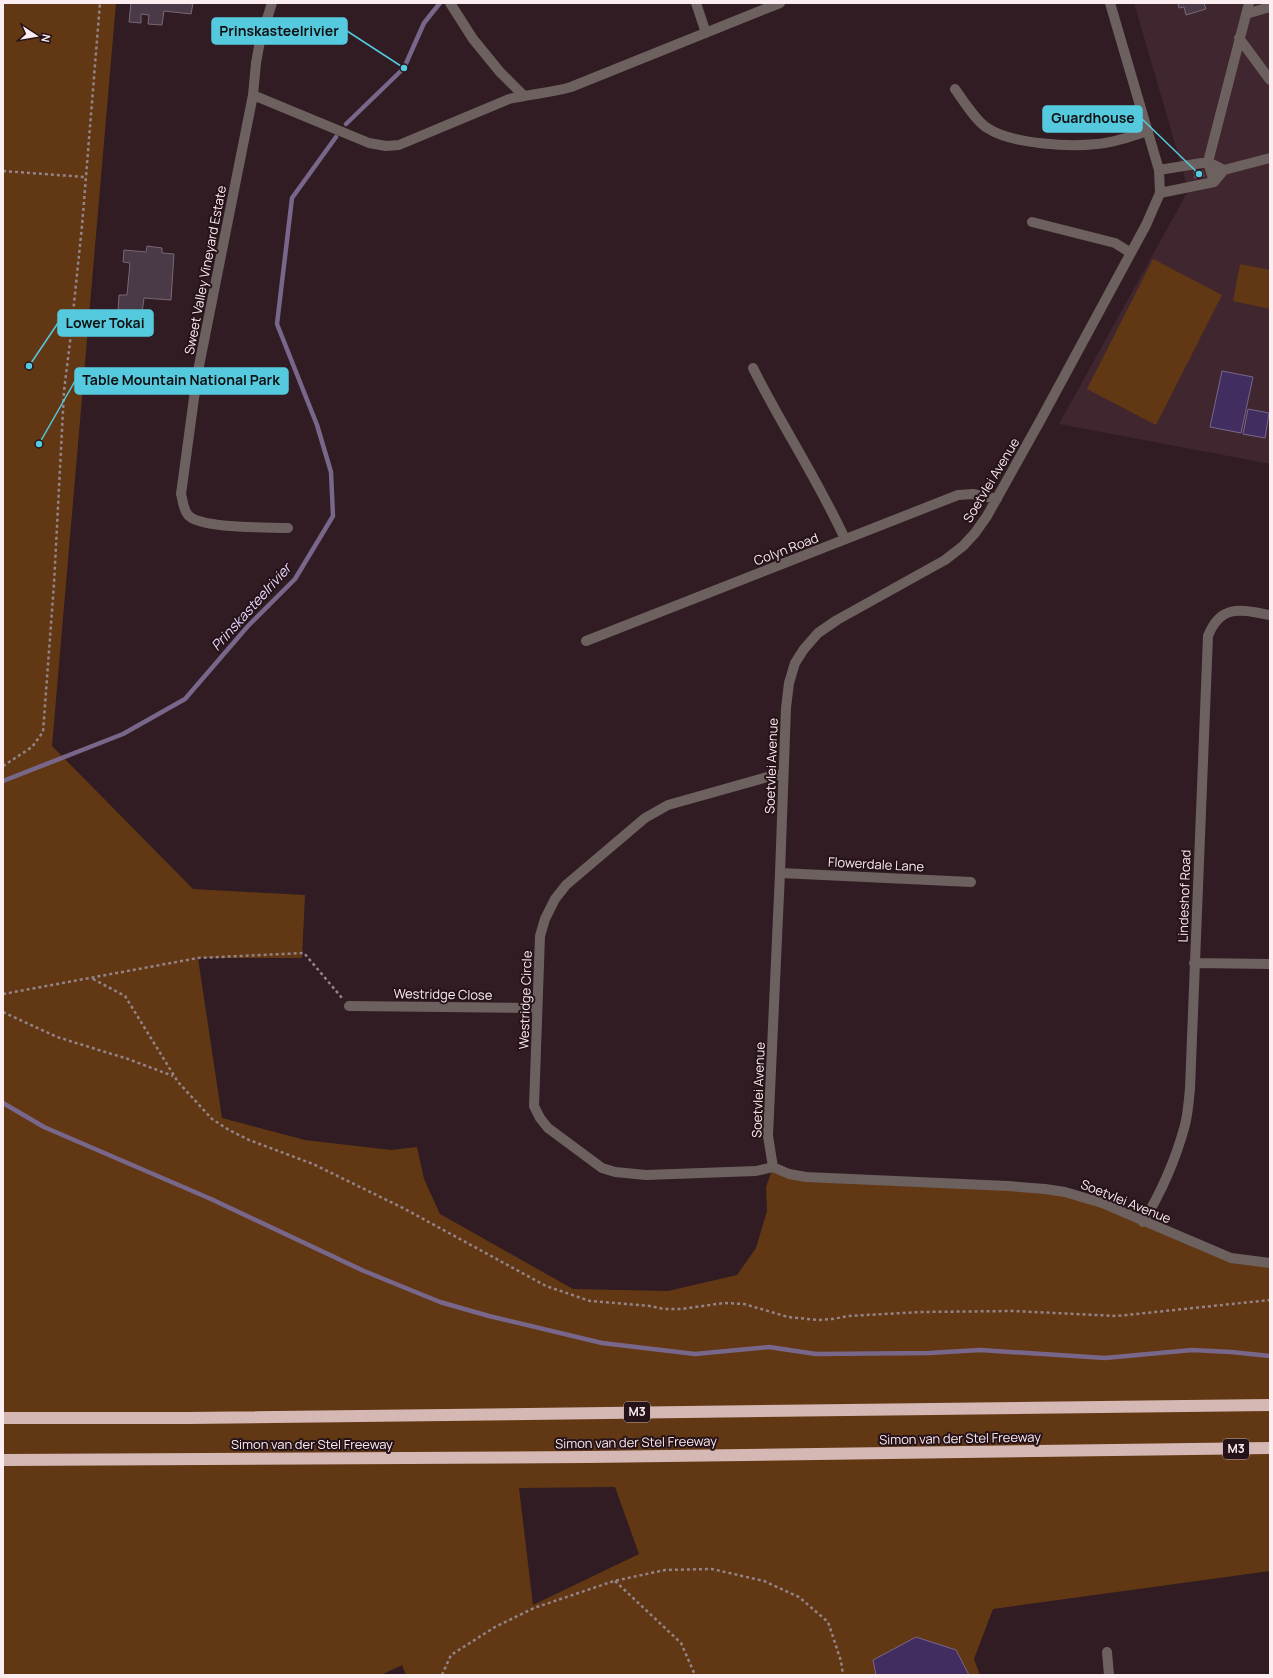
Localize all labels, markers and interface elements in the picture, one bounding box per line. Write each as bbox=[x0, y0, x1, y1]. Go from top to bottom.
north arrow bbox=[16, 16, 56, 56]
callout: Prinskasteelrivier bbox=[212, 18, 347, 44]
text: Prinskasteelrivier bbox=[219, 21, 339, 40]
text: N bbox=[38, 33, 54, 44]
callout: Guardhouse bbox=[1043, 106, 1142, 132]
text: Guardhouse bbox=[1051, 108, 1135, 127]
street label: Sweet Valley Vineyard Estate bbox=[180, 184, 230, 356]
callout: Lower Tokai bbox=[58, 310, 153, 336]
text: Lower Tokai bbox=[65, 313, 145, 332]
callout: Table Mountain National Park bbox=[75, 368, 288, 394]
text: Table Mountain National Park bbox=[82, 370, 280, 389]
street label: Soetvlei Avenue bbox=[959, 434, 1024, 526]
street label: Colyn Road bbox=[751, 528, 821, 570]
water label: Prinskasteelrivier bbox=[206, 557, 296, 654]
street label: Soetvlei Avenue bbox=[760, 717, 782, 814]
street label: Lindeshof Road bbox=[1173, 849, 1195, 943]
street label: Flowerdale Lane bbox=[828, 852, 925, 876]
street label: Westridge Circle bbox=[514, 950, 536, 1050]
street label: Westridge Close bbox=[393, 984, 493, 1004]
street label: Soetvlei Avenue bbox=[747, 1041, 769, 1138]
street label: Soetvlei Avenue bbox=[1078, 1175, 1174, 1227]
road number: M3 bbox=[624, 1402, 650, 1422]
street label: Simon van der Stel Freeway bbox=[879, 1428, 1041, 1448]
street label: Simon van der Stel Freeway bbox=[555, 1432, 717, 1452]
street label: Simon van der Stel Freeway bbox=[231, 1435, 393, 1453]
road number: M3 bbox=[1223, 1439, 1249, 1459]

